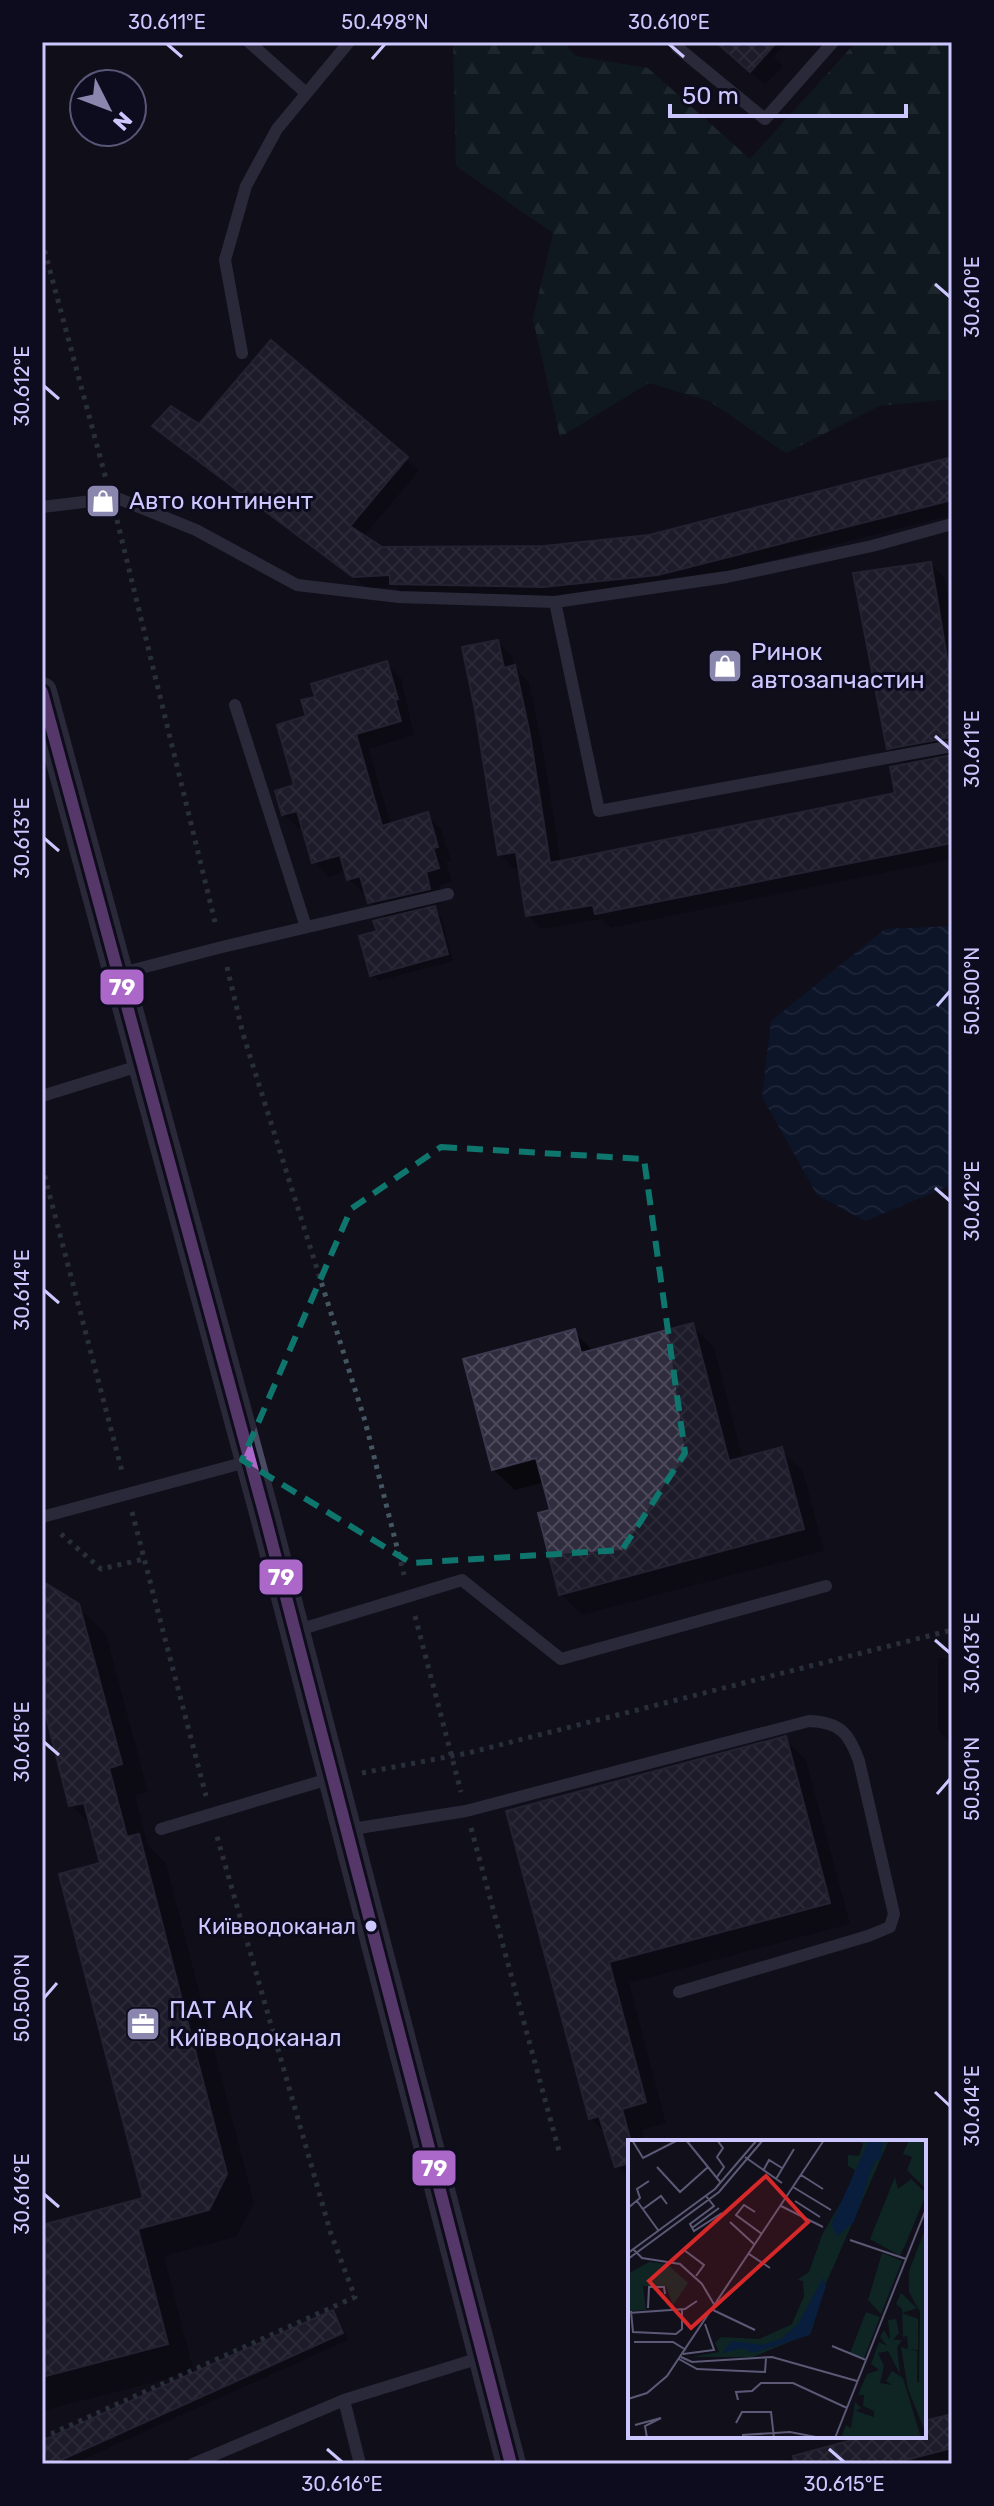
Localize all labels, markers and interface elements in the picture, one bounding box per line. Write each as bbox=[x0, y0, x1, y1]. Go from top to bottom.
text: 30.611°E bbox=[128, 10, 206, 34]
text: 50.498°N bbox=[341, 10, 429, 34]
text: 30.610°E bbox=[628, 10, 710, 34]
north arrow bbox=[68, 68, 148, 148]
scale bar bbox=[670, 68, 906, 118]
text: 50 m bbox=[682, 82, 739, 110]
text: N bbox=[107, 106, 138, 136]
text: 30.610°E bbox=[960, 256, 984, 338]
text: 30.612°E bbox=[10, 346, 34, 427]
shop icon: Авто континент bbox=[84, 482, 122, 520]
place label: Авто континент bbox=[129, 487, 313, 515]
place label: Ринок автозапчастин bbox=[751, 638, 925, 694]
shop icon: Ринок автозапчастин bbox=[706, 647, 744, 685]
text: 30.611°E bbox=[960, 710, 984, 788]
text: 30.613°E bbox=[10, 797, 34, 879]
text: 50.500°N bbox=[960, 947, 984, 1035]
line badge: 79 bbox=[99, 968, 145, 1006]
text: 79 bbox=[109, 974, 135, 1001]
text: 30.612°E bbox=[960, 1161, 984, 1242]
text: 30.614°E bbox=[10, 1249, 34, 1331]
line badge: 79 bbox=[258, 1558, 304, 1596]
text: 79 bbox=[268, 1564, 294, 1591]
text: 30.613°E bbox=[960, 1612, 984, 1694]
text: 30.615°E bbox=[10, 1701, 34, 1783]
text: 50.501°N bbox=[960, 1737, 984, 1821]
place label: Київводоканал bbox=[198, 1913, 356, 1940]
marker: Київводоканал bbox=[363, 1918, 379, 1934]
text: 50.500°N bbox=[10, 1954, 34, 2042]
place label: ПАТ АК Київводоканал bbox=[169, 1996, 342, 2052]
office icon: ПАТ АК Київводоканал bbox=[124, 2005, 162, 2043]
text: 30.614°E bbox=[960, 2065, 984, 2147]
inset map bbox=[628, 2140, 926, 2438]
line badge: 79 bbox=[411, 2149, 457, 2187]
text: 30.616°E bbox=[10, 2153, 34, 2235]
text: 79 bbox=[421, 2155, 447, 2182]
text: 30.616°E bbox=[301, 2472, 383, 2496]
text: 30.615°E bbox=[803, 2472, 885, 2496]

